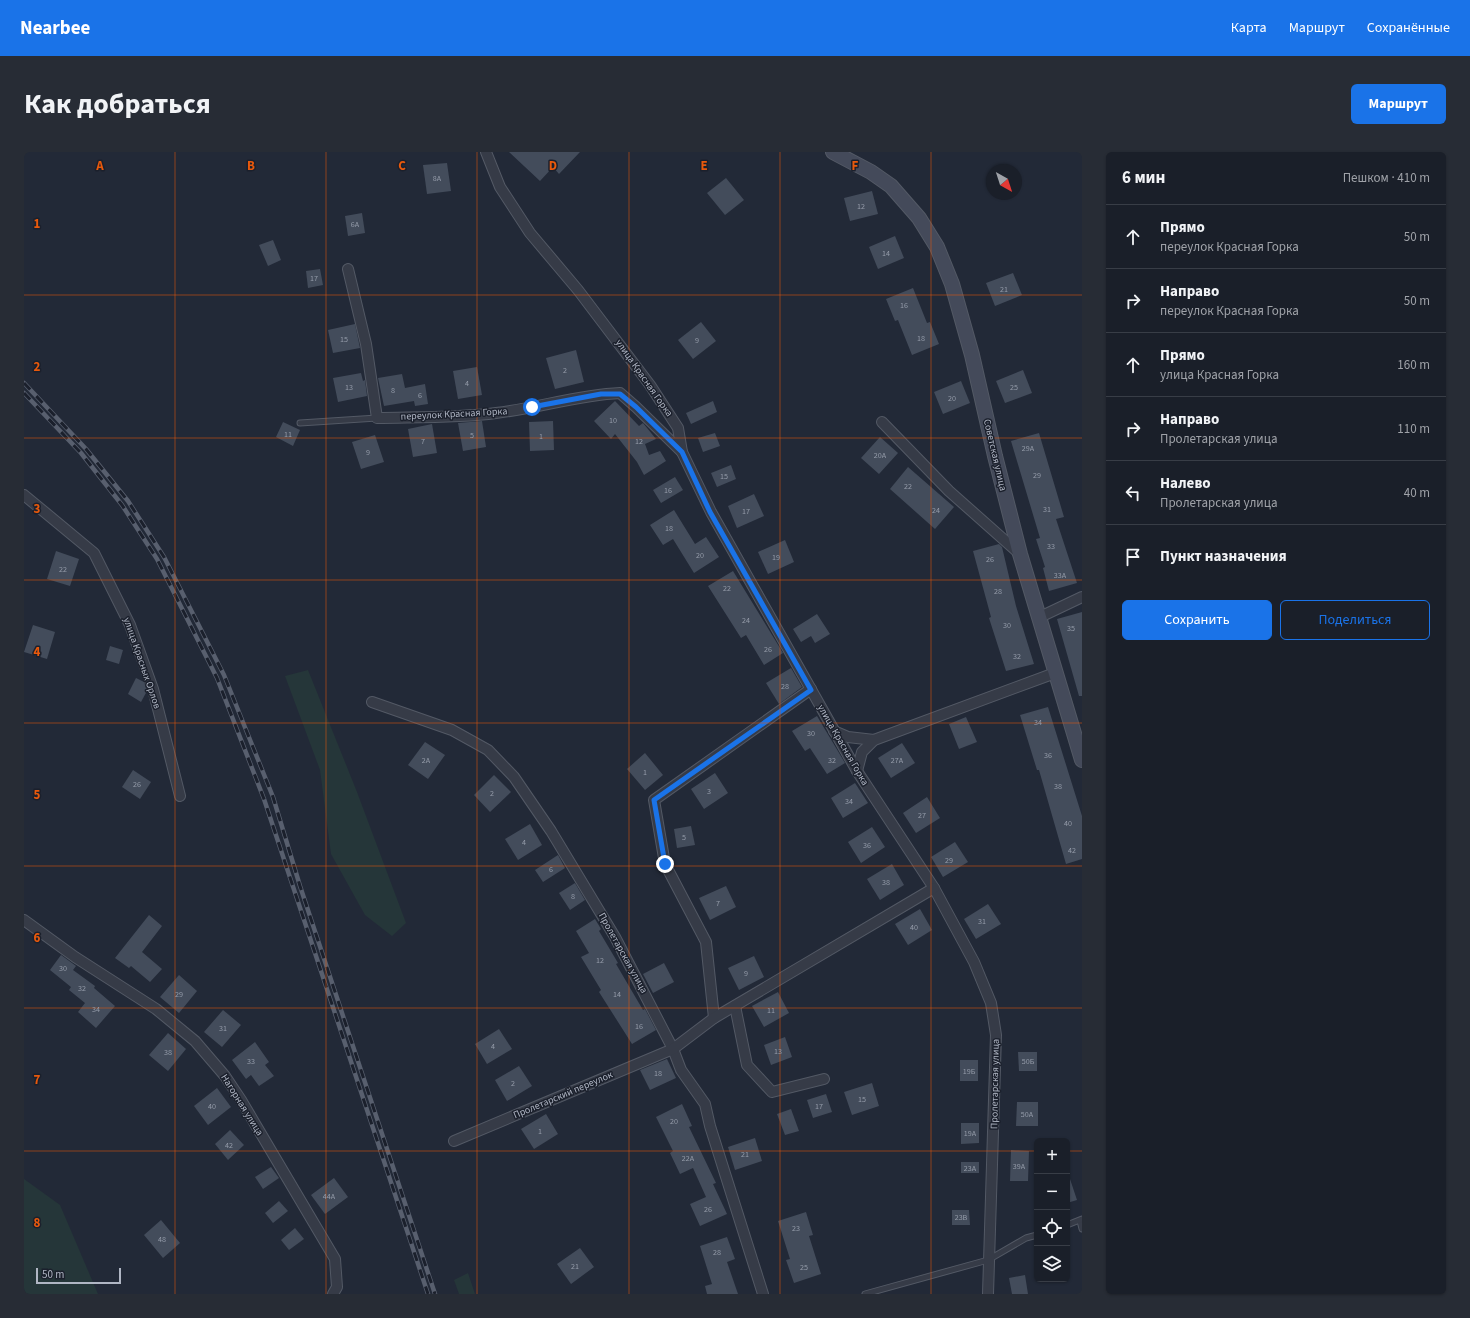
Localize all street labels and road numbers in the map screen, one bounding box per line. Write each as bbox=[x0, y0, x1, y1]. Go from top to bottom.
street label: улица Красная Горка bbox=[612, 336, 676, 420]
street label: переулок Красная Горка bbox=[400, 404, 508, 424]
street label: Советская улица bbox=[980, 418, 1010, 492]
street label: улица Красных Орлов bbox=[120, 615, 164, 711]
street label: улица Красная Горка bbox=[814, 702, 872, 788]
street label: Пролетарская улица bbox=[595, 910, 651, 996]
street label: Пролетарская улица bbox=[987, 1039, 1003, 1129]
street label: Пролетарский переулок bbox=[511, 1068, 615, 1122]
street label: Нагорная улица bbox=[217, 1072, 267, 1138]

